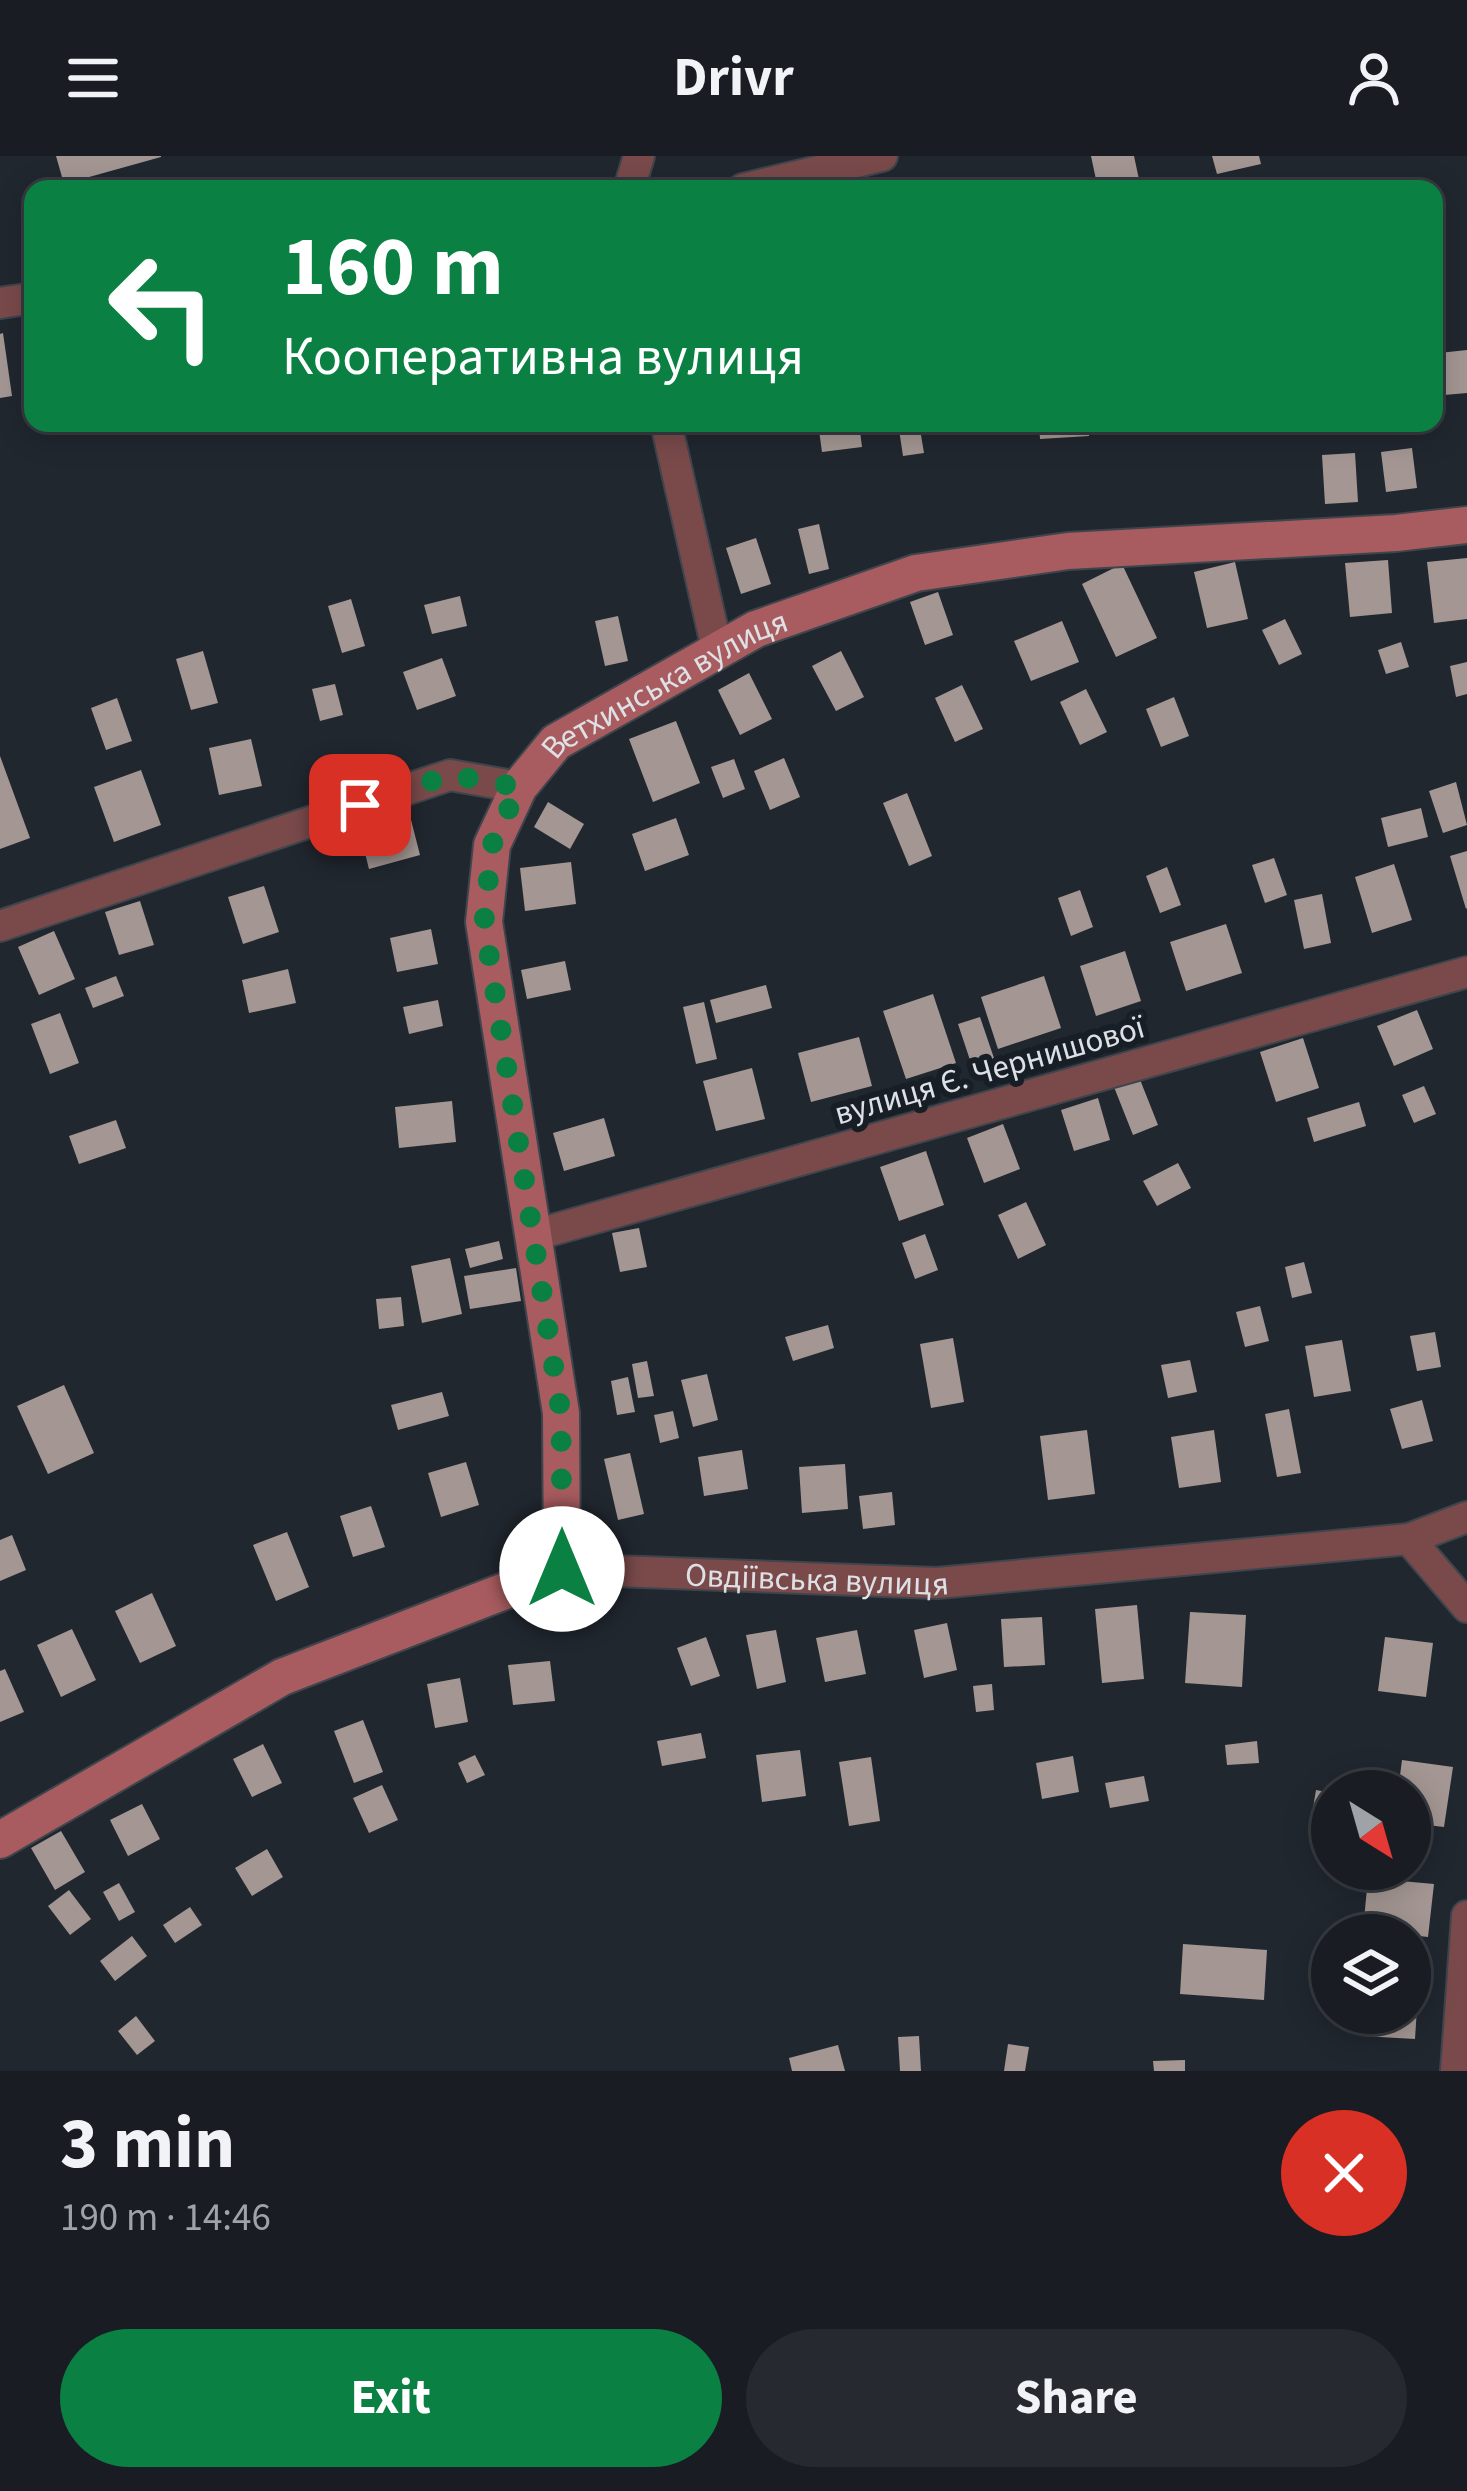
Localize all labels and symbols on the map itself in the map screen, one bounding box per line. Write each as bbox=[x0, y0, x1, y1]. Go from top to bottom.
street label: Ветхинська вулиця bbox=[530, 598, 794, 769]
pin bbox=[309, 754, 411, 856]
street label: вулиця Є. Чернишової bbox=[829, 1003, 1151, 1137]
position arrow bbox=[499, 1506, 625, 1632]
street label: Овдіївська вулиця bbox=[684, 1552, 951, 1608]
north arrow bbox=[1311, 1770, 1431, 1890]

